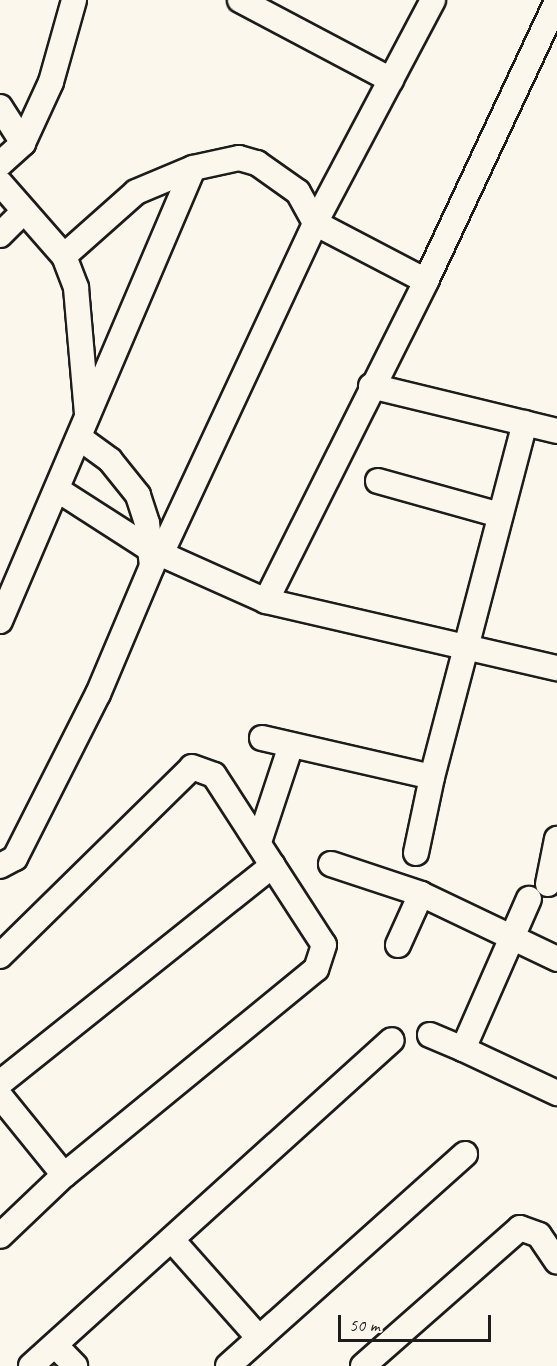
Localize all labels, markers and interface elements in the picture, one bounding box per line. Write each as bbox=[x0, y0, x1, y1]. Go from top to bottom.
scale bar bbox=[341, 1303, 494, 1341]
text: 50 m bbox=[349, 1314, 380, 1336]

